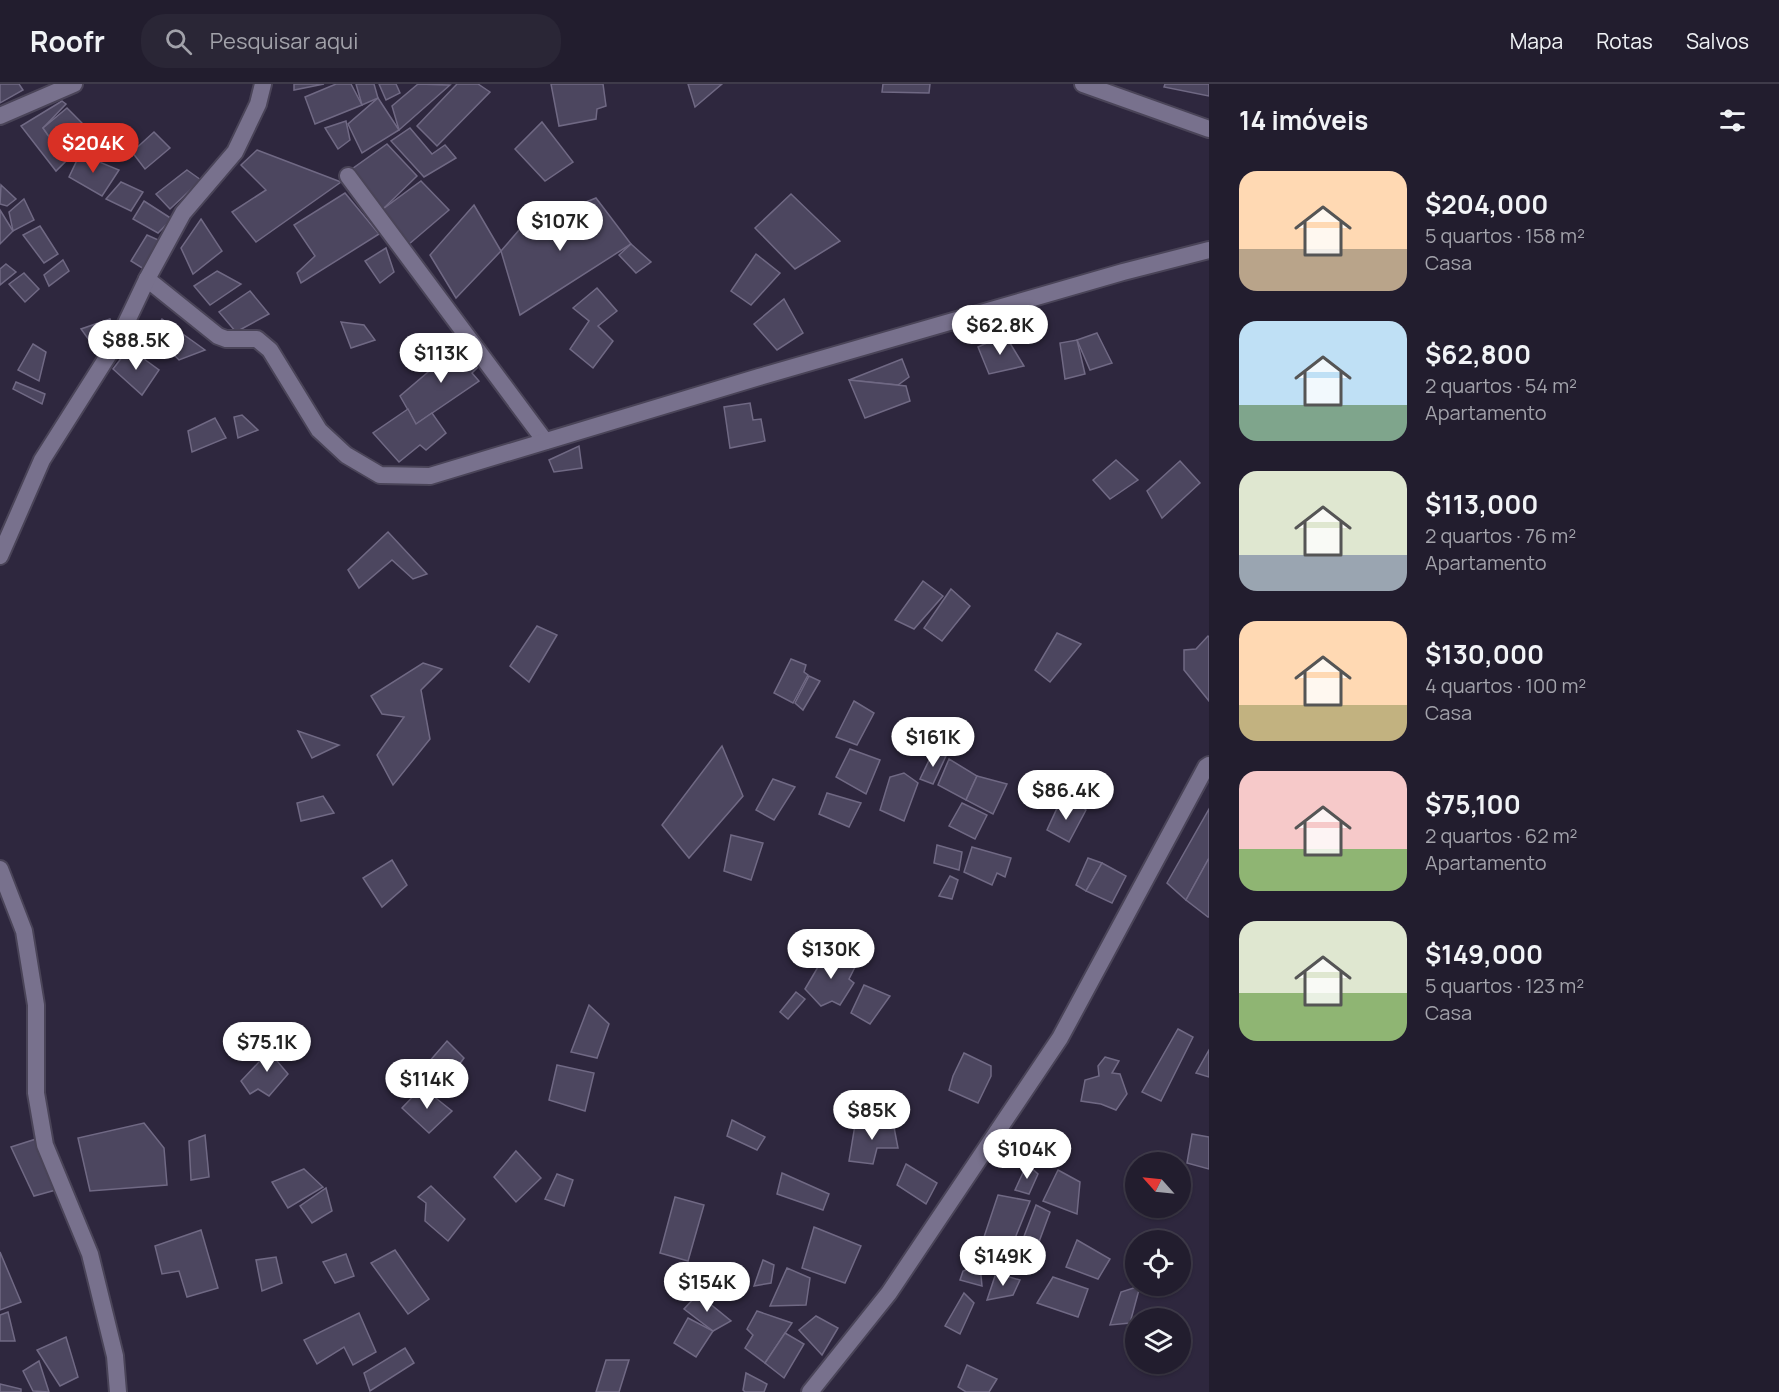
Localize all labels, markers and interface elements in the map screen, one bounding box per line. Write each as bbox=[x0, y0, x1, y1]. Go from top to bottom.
search box bbox=[141, 14, 561, 68]
text: Roofr bbox=[30, 22, 105, 60]
icon: search bbox=[162, 25, 195, 58]
text: Pesquisar aqui bbox=[210, 26, 358, 56]
text: Mapa bbox=[1510, 27, 1563, 55]
text: Rotas bbox=[1596, 27, 1653, 55]
text: Salvos bbox=[1686, 27, 1749, 55]
text: 14 imóveis bbox=[1239, 102, 1368, 138]
icon: filters bbox=[1716, 104, 1749, 137]
pin: $204K bbox=[51, 123, 135, 174]
text: $204K bbox=[62, 129, 124, 156]
text: $204,000 bbox=[1425, 186, 1548, 222]
icon: home bbox=[1287, 195, 1359, 267]
pin: $107K bbox=[518, 201, 602, 252]
text: $107K bbox=[531, 207, 589, 234]
text: 5 quartos · 158 m² bbox=[1425, 222, 1585, 249]
text: Casa bbox=[1425, 249, 1472, 276]
pin: $62.8K bbox=[951, 305, 1049, 356]
text: $62.8K bbox=[966, 311, 1034, 338]
pin: $88.5K bbox=[87, 320, 185, 371]
text: $88.5K bbox=[102, 326, 170, 353]
pin: $113K bbox=[399, 333, 483, 384]
text: $62,800 bbox=[1425, 336, 1531, 372]
text: $113K bbox=[414, 339, 468, 366]
icon: home bbox=[1287, 345, 1359, 417]
text: 2 quartos · 54 m² bbox=[1425, 372, 1577, 399]
text: Apartamento bbox=[1425, 399, 1547, 426]
text: $113,000 bbox=[1425, 486, 1538, 522]
icon: home bbox=[1287, 495, 1359, 567]
text: 2 quartos · 76 m² bbox=[1425, 522, 1576, 549]
text: Apartamento bbox=[1425, 549, 1547, 576]
text: $130,000 bbox=[1425, 636, 1544, 672]
icon: home bbox=[1287, 645, 1359, 717]
text: 4 quartos · 100 m² bbox=[1425, 672, 1586, 699]
text: Casa bbox=[1425, 699, 1472, 726]
pin: $161K bbox=[891, 717, 975, 768]
text: $161K bbox=[905, 723, 961, 750]
pin: $86.4K bbox=[1017, 770, 1115, 821]
text: $86.4K bbox=[1032, 776, 1100, 803]
text: $75,100 bbox=[1425, 786, 1521, 822]
icon: home bbox=[1287, 795, 1359, 867]
text: 2 quartos · 62 m² bbox=[1425, 822, 1578, 849]
text: Apartamento bbox=[1425, 849, 1547, 876]
pin: $130K bbox=[789, 929, 873, 980]
text: $130K bbox=[801, 935, 861, 962]
text: $149,000 bbox=[1425, 936, 1543, 972]
icon: home bbox=[1287, 945, 1359, 1017]
text: 5 quartos · 123 m² bbox=[1425, 972, 1584, 999]
text: Casa bbox=[1425, 999, 1472, 1026]
pin: $75.1K bbox=[218, 1022, 316, 1073]
text: $75.1K bbox=[237, 1028, 297, 1055]
pin: $114K bbox=[385, 1059, 469, 1110]
text: $114K bbox=[399, 1065, 455, 1092]
pin: $85K bbox=[836, 1090, 908, 1141]
text: $85K bbox=[847, 1096, 897, 1123]
pin: $104K bbox=[985, 1129, 1069, 1180]
text: $104K bbox=[997, 1135, 1057, 1162]
north arrow bbox=[1125, 1152, 1191, 1218]
map controls bbox=[1125, 1152, 1191, 1374]
button: locate bbox=[1125, 1230, 1191, 1296]
pin: $149K bbox=[961, 1236, 1045, 1287]
text: $149K bbox=[974, 1242, 1032, 1269]
pin: $154K bbox=[665, 1262, 749, 1313]
text: $154K bbox=[678, 1268, 736, 1295]
button: layers bbox=[1125, 1308, 1191, 1374]

